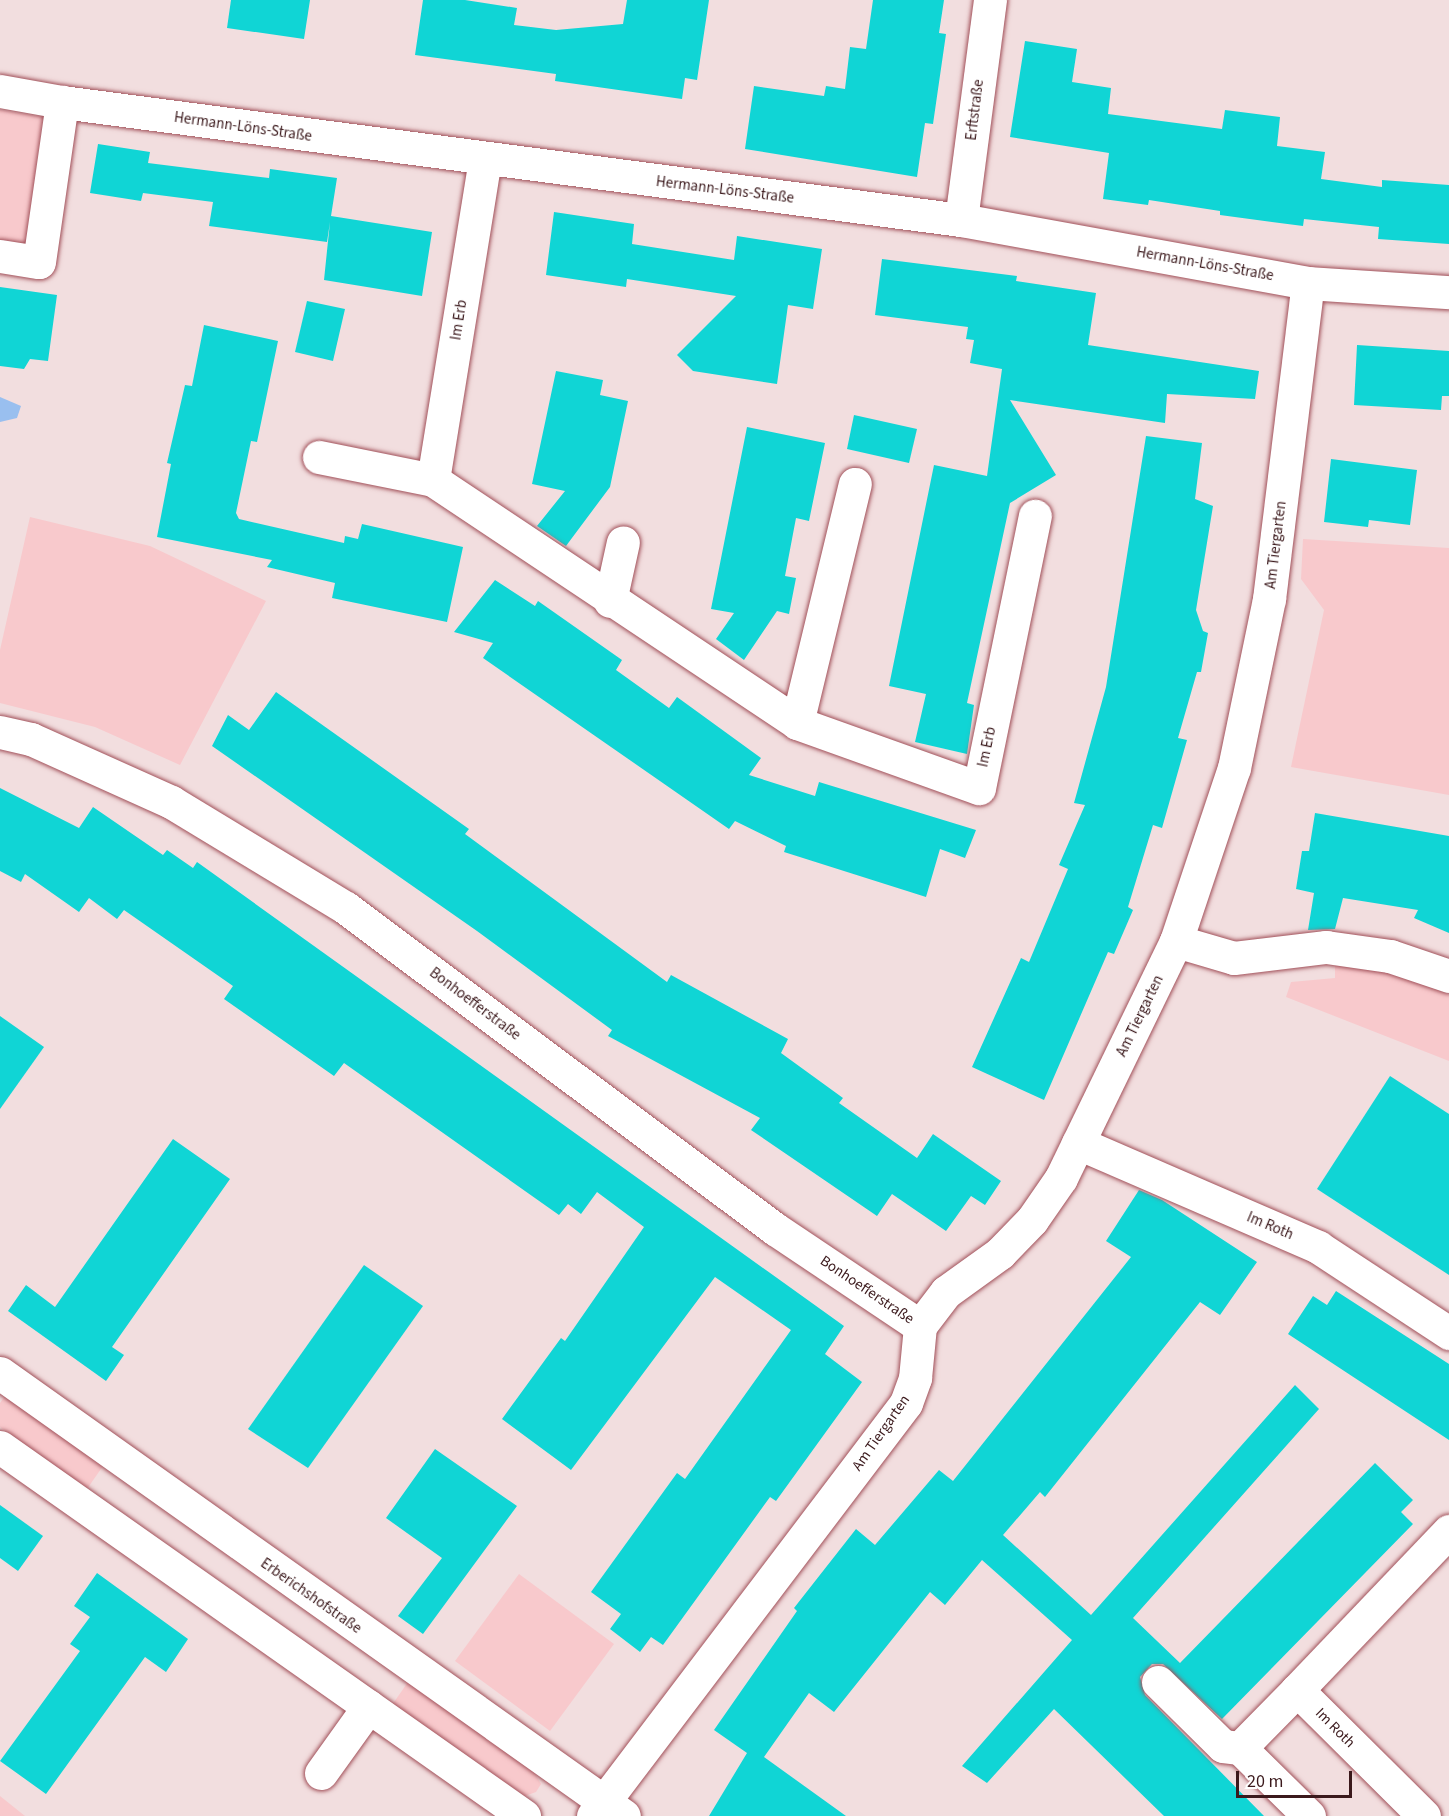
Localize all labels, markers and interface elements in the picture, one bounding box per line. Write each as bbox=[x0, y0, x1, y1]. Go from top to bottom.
street label: Erftstraße bbox=[962, 78, 988, 142]
street label: Hermann-Löns-Straße bbox=[173, 108, 313, 146]
street label: Hermann-Löns-Straße bbox=[655, 173, 795, 207]
street label: Hermann-Löns-Straße bbox=[1135, 243, 1275, 285]
street label: Im Erb bbox=[447, 298, 471, 342]
street label: Am Tiergarten bbox=[1262, 500, 1290, 590]
street label: Im Erb bbox=[974, 725, 1000, 769]
street label: Bonhoefferstraße bbox=[426, 964, 524, 1044]
street label: Am Tiergarten bbox=[1113, 972, 1167, 1060]
street label: Im Roth bbox=[1244, 1208, 1296, 1244]
street label: Bonhoefferstraße bbox=[817, 1252, 917, 1328]
street label: Am Tiergarten bbox=[848, 1392, 914, 1474]
street label: Erberichshofstraße bbox=[257, 1554, 365, 1638]
street label: Im Roth bbox=[1311, 1704, 1359, 1752]
scale bar bbox=[1239, 1759, 1354, 1797]
text: 20 m bbox=[1247, 1769, 1283, 1794]

